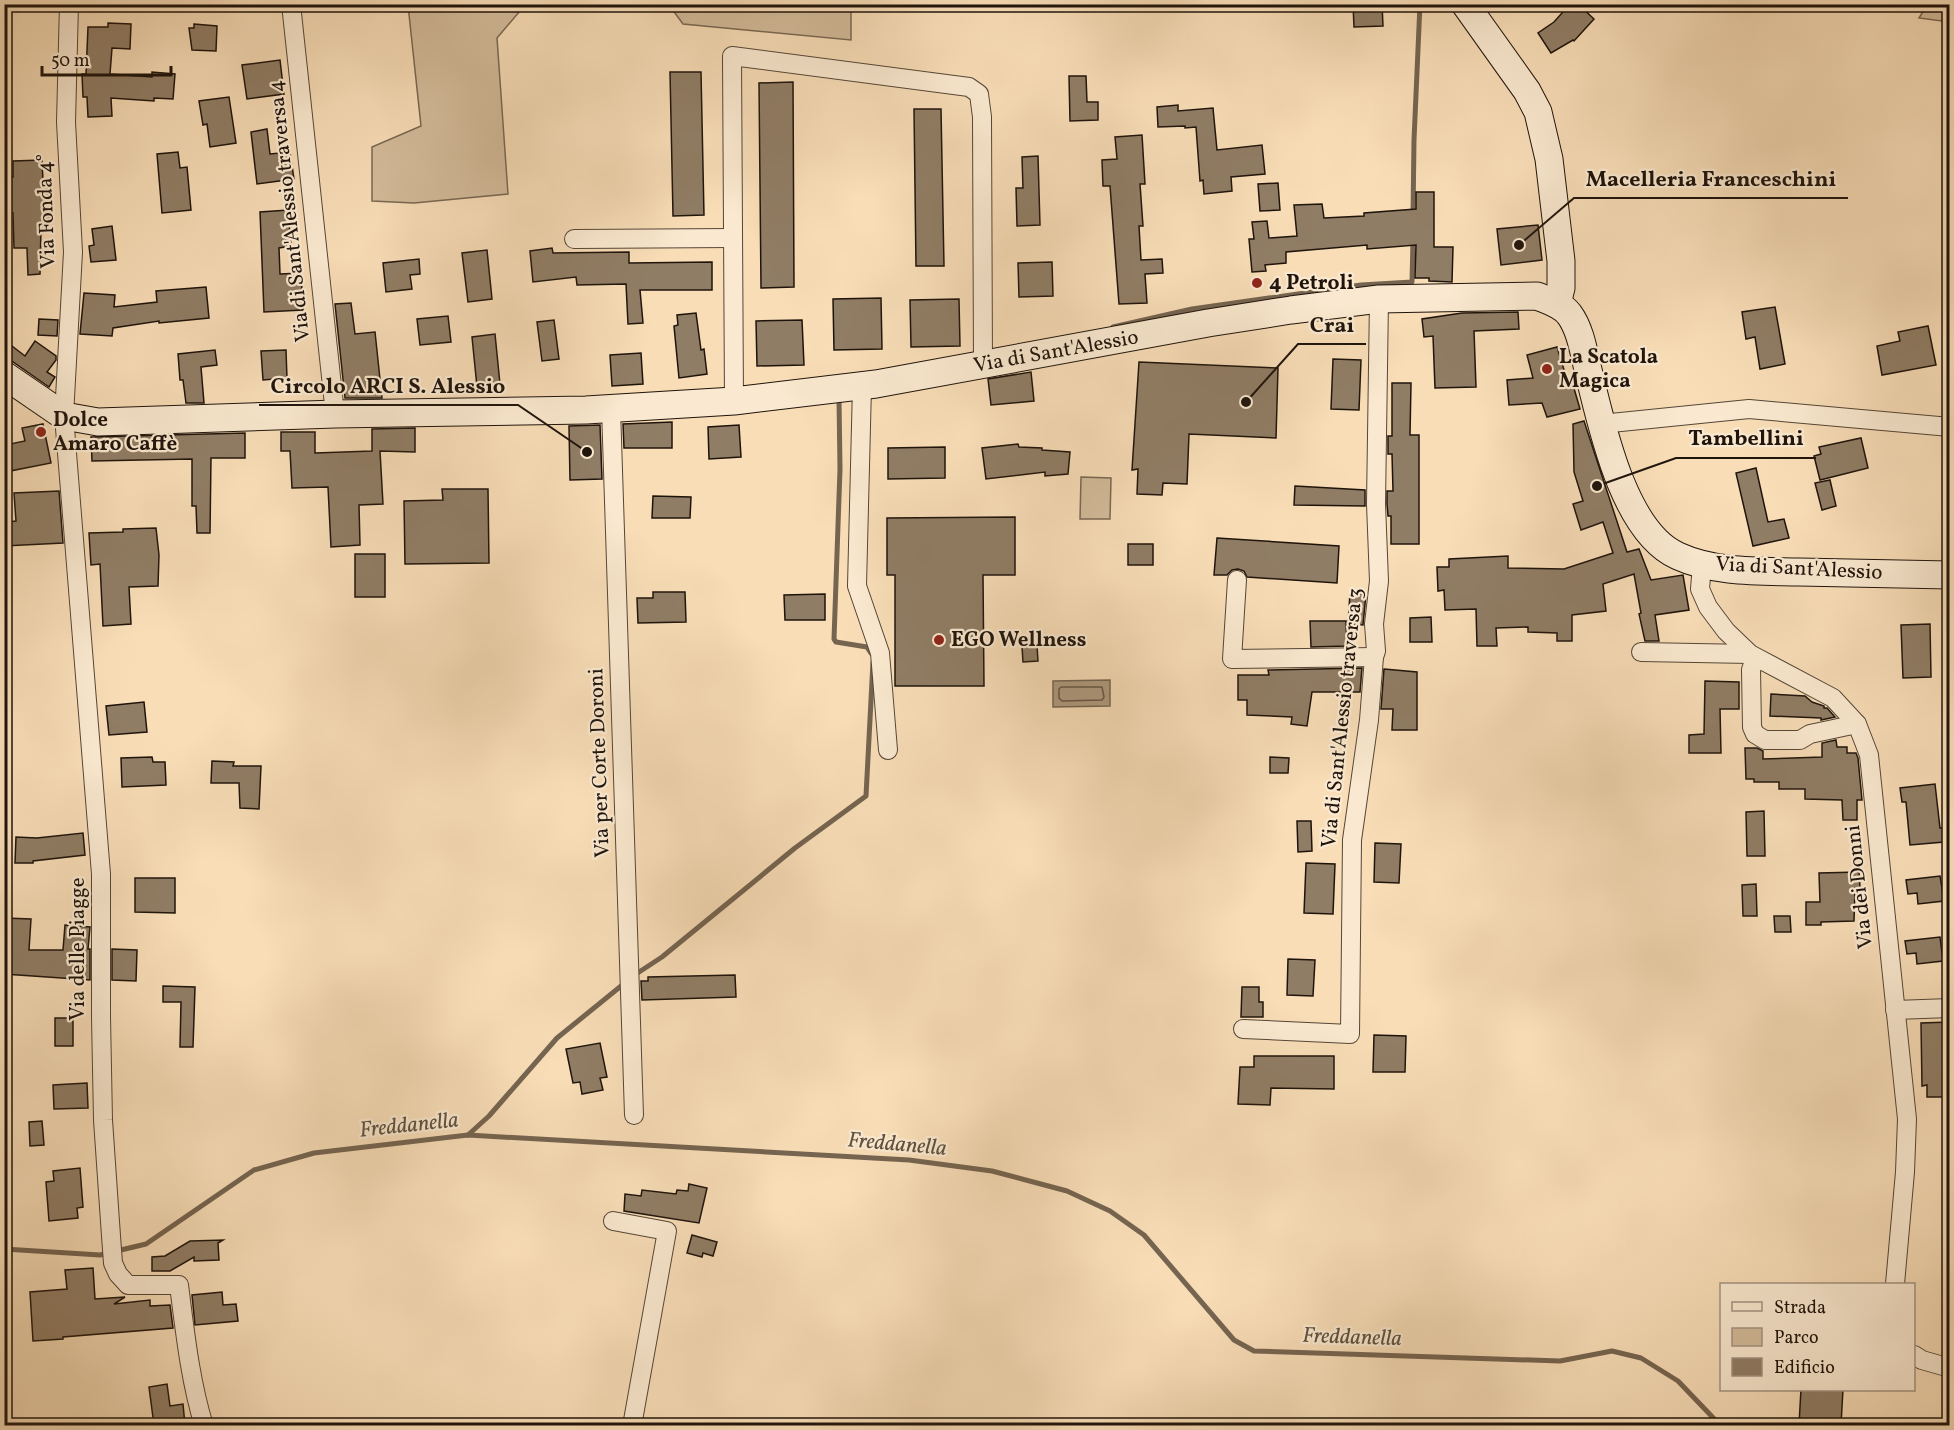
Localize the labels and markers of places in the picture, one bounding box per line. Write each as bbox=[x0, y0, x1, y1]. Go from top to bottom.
callout: Macelleria Franceschini bbox=[1574, 158, 1848, 198]
place label: 4 Petroli bbox=[1269, 269, 1354, 298]
marker: 4 Petroli bbox=[1250, 276, 1264, 290]
callout: Crai bbox=[1298, 304, 1366, 344]
place label: La Scatola Magica bbox=[1559, 343, 1658, 396]
marker: La Scatola Magica bbox=[1540, 362, 1554, 376]
callout: Circolo ARCI S. Alessio bbox=[259, 365, 518, 405]
place label: Dolce Amaro Caffè bbox=[53, 406, 177, 459]
callout: Tambellini bbox=[1676, 418, 1816, 458]
marker: Dolce Amaro Caffè bbox=[34, 425, 48, 439]
place label: EGO Wellness bbox=[951, 626, 1087, 655]
marker: EGO Wellness bbox=[932, 633, 946, 647]

